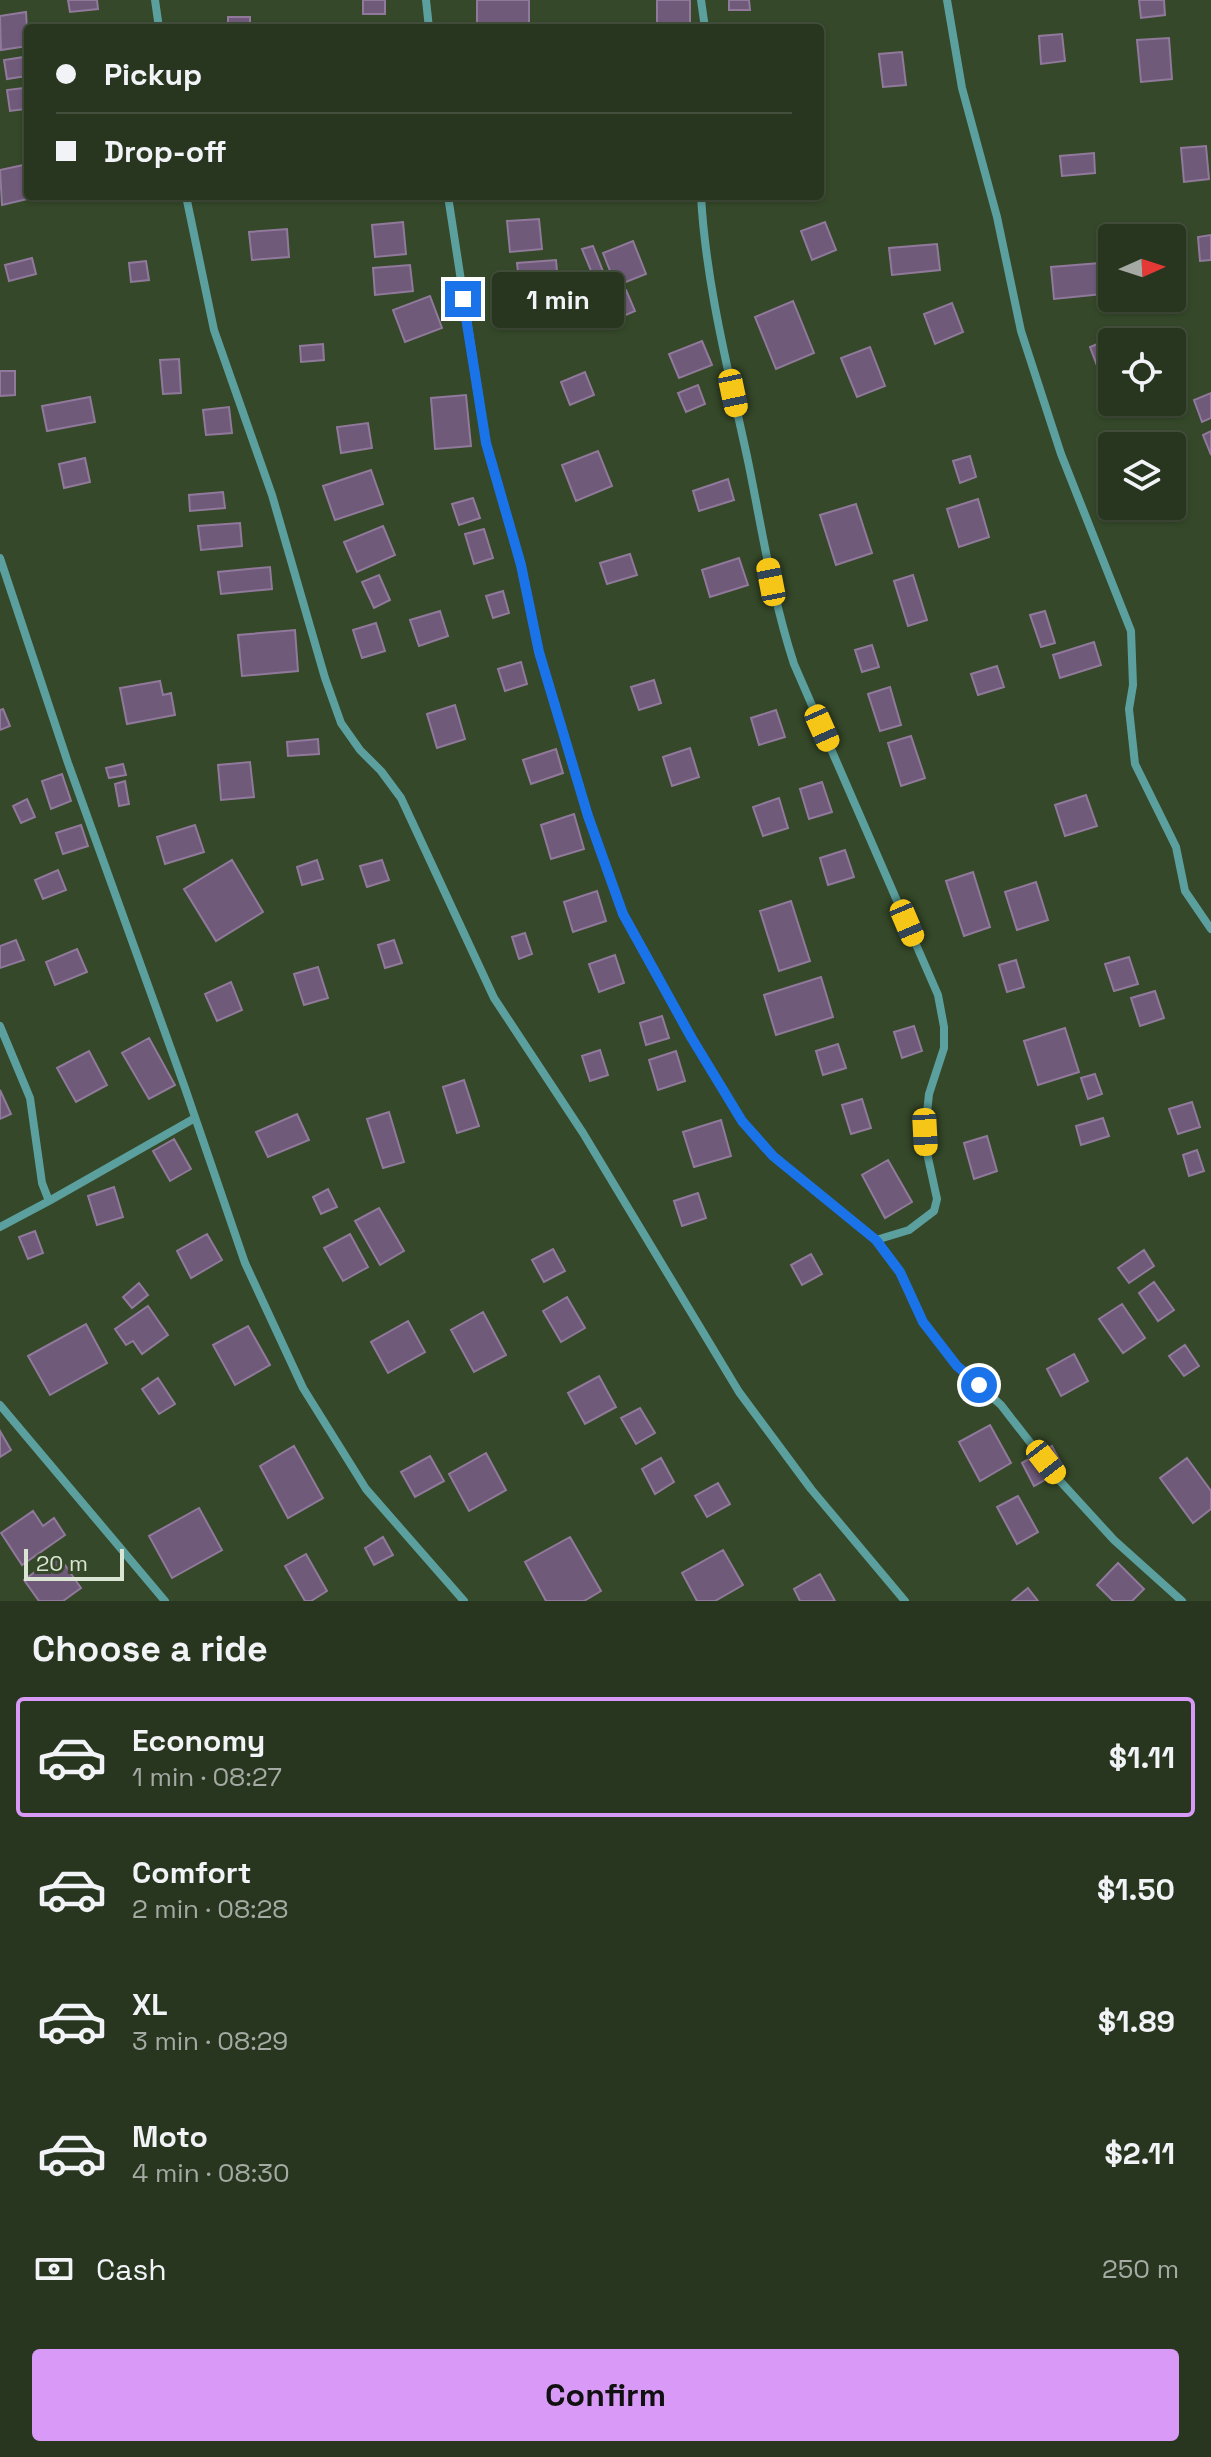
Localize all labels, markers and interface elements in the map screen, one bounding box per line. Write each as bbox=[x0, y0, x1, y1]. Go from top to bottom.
text: Pickup bbox=[104, 55, 202, 94]
text: Drop-off bbox=[104, 132, 227, 171]
north arrow bbox=[1098, 224, 1186, 312]
map controls bbox=[1098, 224, 1186, 520]
callout: 1 min bbox=[491, 271, 623, 327]
route end bbox=[445, 281, 481, 317]
text: 1 min bbox=[526, 283, 590, 317]
button: locate bbox=[1098, 328, 1186, 416]
car bbox=[716, 367, 750, 419]
button: layers bbox=[1098, 432, 1186, 520]
car bbox=[755, 556, 787, 608]
car bbox=[801, 701, 843, 755]
car bbox=[887, 896, 927, 950]
car bbox=[912, 1107, 938, 1157]
route start bbox=[961, 1367, 997, 1403]
car bbox=[1022, 1436, 1070, 1488]
scale bar bbox=[24, 1545, 124, 1581]
text: 20 m bbox=[36, 1549, 88, 1577]
text: Choose a ride bbox=[32, 1626, 268, 1672]
icon: car bbox=[36, 1721, 108, 1793]
text: Economy bbox=[132, 1721, 265, 1760]
text: $1.11 bbox=[1109, 1738, 1175, 1777]
text: 1 min · 08:27 bbox=[132, 1760, 282, 1794]
icon: car bbox=[36, 1853, 108, 1925]
text: Comfort bbox=[132, 1853, 251, 1892]
text: $1.50 bbox=[1097, 1870, 1175, 1909]
text: 2 min · 08:28 bbox=[132, 1892, 289, 1926]
icon: car bbox=[36, 1985, 108, 2057]
text: XL bbox=[132, 1985, 168, 2024]
text: $1.89 bbox=[1098, 2002, 1175, 2041]
text: 3 min · 08:29 bbox=[132, 2024, 288, 2058]
icon: car bbox=[36, 2117, 108, 2189]
text: Moto bbox=[132, 2117, 208, 2156]
text: $2.11 bbox=[1105, 2134, 1175, 2173]
text: 4 min · 08:30 bbox=[132, 2156, 290, 2190]
icon: cash bbox=[32, 2247, 76, 2291]
text: Cash bbox=[96, 2250, 167, 2289]
text: 250 m bbox=[1102, 2252, 1179, 2286]
button: Confirm bbox=[32, 2349, 1179, 2441]

